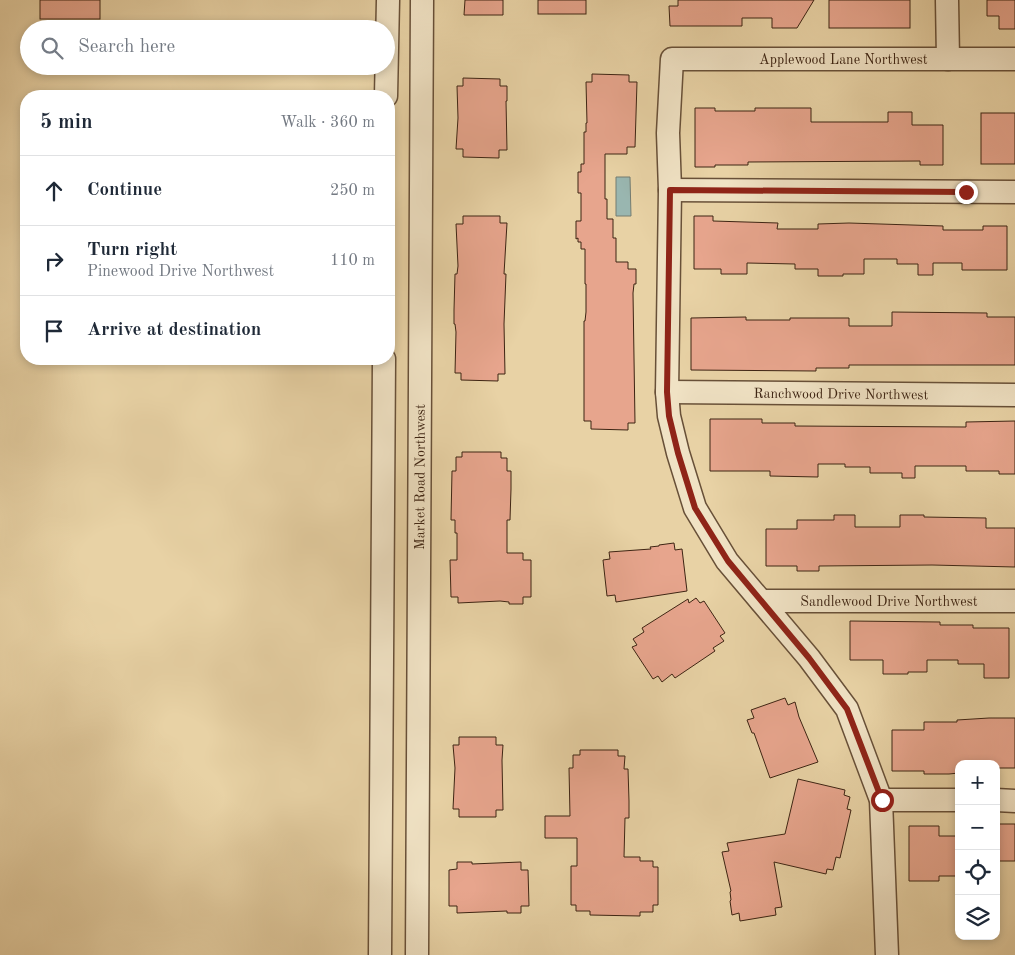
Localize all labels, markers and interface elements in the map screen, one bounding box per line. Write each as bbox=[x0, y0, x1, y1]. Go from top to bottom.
search box bbox=[20, 20, 395, 75]
icon: search bbox=[38, 34, 66, 62]
text: Search here bbox=[78, 38, 175, 57]
street label: Applewood Lane Northwest bbox=[759, 53, 928, 67]
text: 5 min bbox=[40, 112, 93, 133]
text: Walk · 360 m bbox=[280, 115, 375, 131]
icon: ahead bbox=[40, 177, 68, 205]
text: Continue bbox=[87, 181, 162, 200]
route end bbox=[955, 181, 978, 204]
text: 250 m bbox=[330, 183, 375, 199]
text: Turn right bbox=[87, 241, 177, 260]
icon: right bbox=[40, 247, 68, 275]
text: 110 m bbox=[330, 253, 375, 269]
text: Pinewood Drive Northwest bbox=[87, 264, 274, 280]
icon: arrive bbox=[40, 317, 68, 345]
text: Arrive at destination bbox=[87, 321, 261, 340]
street label: Ranchwood Drive Northwest bbox=[754, 387, 929, 402]
street label: Market Road Northwest bbox=[413, 404, 428, 550]
street label: Sandlewood Drive Northwest bbox=[800, 595, 978, 609]
map controls bbox=[955, 760, 1000, 940]
button: + bbox=[955, 760, 1000, 805]
route start bbox=[871, 789, 894, 812]
button: − bbox=[955, 805, 1000, 850]
button: locate bbox=[955, 850, 1000, 895]
button: layers bbox=[955, 895, 1000, 940]

